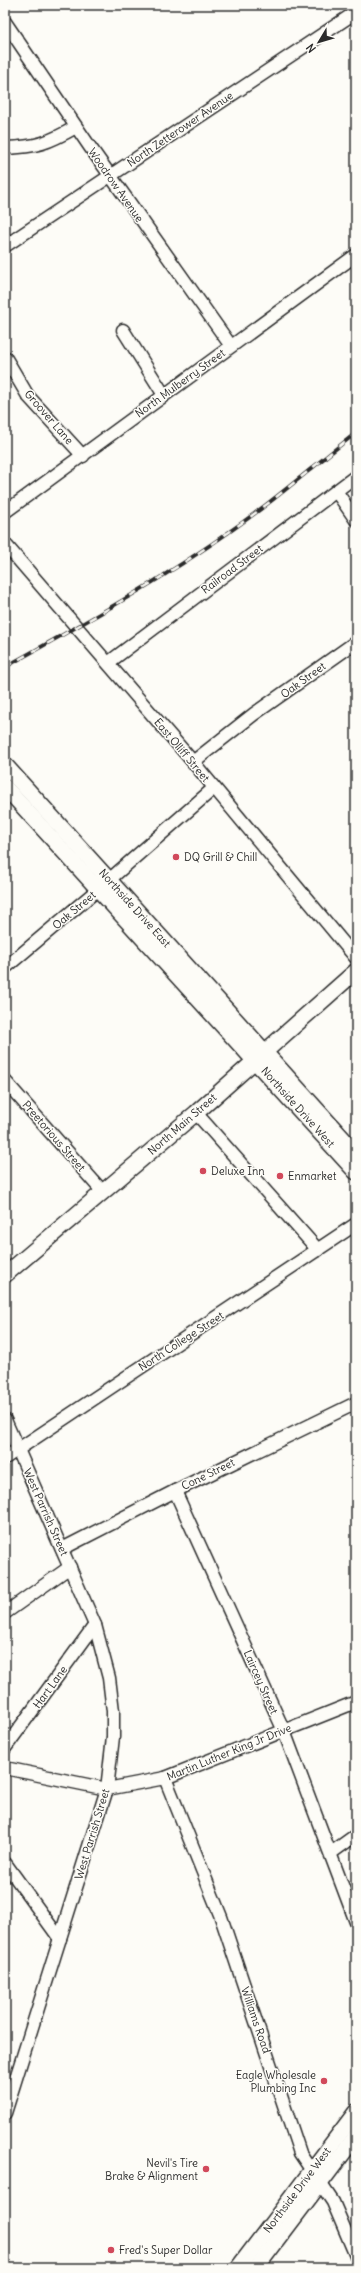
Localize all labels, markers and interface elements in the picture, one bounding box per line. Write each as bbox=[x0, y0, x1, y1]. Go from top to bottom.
north arrow bbox=[299, 22, 339, 62]
text: N bbox=[303, 41, 319, 55]
street label: North Zetterower Avenue bbox=[124, 88, 236, 170]
street label: Woodrow Avenue bbox=[85, 145, 147, 225]
street label: North Mulberry Street bbox=[132, 345, 228, 420]
street label: Groover Lane bbox=[22, 387, 76, 447]
street label: Railroad Street bbox=[198, 541, 266, 597]
street label: Oak Street bbox=[278, 659, 329, 701]
street label: East Olliff Street bbox=[151, 715, 213, 785]
place label: DQ Grill & Chill bbox=[184, 850, 257, 864]
marker: DQ Grill & Chill bbox=[171, 852, 181, 862]
street label: Northside Drive East bbox=[96, 866, 174, 950]
street label: Oak Street bbox=[49, 888, 99, 932]
street label: Northside Drive West bbox=[258, 1064, 338, 1150]
street label: North Main Street bbox=[145, 1090, 220, 1158]
street label: Preetorious Street bbox=[20, 1098, 89, 1174]
place label: Deluxe Inn bbox=[211, 1164, 265, 1178]
marker: Deluxe Inn bbox=[198, 1166, 208, 1176]
place label: Enmarket bbox=[288, 1169, 337, 1183]
marker: Enmarket bbox=[275, 1171, 285, 1181]
street label: North College Street bbox=[136, 1308, 227, 1374]
street label: Cone Street bbox=[179, 1455, 237, 1493]
street label: West Parrish Street bbox=[20, 1466, 72, 1558]
street label: Laircey Street bbox=[241, 1648, 281, 1716]
street label: Hart Lane bbox=[30, 1663, 70, 1711]
street label: Martin Luther King Jr Drive bbox=[165, 1721, 293, 1783]
street label: West Parrish Street bbox=[72, 1787, 113, 1881]
street label: Williams Road bbox=[238, 1985, 274, 2055]
place label: Eagle Wholesale Plumbing Inc bbox=[236, 2068, 316, 2095]
marker: Eagle Wholesale Plumbing Inc bbox=[319, 2076, 329, 2086]
street label: Northside Drive West bbox=[260, 2144, 334, 2236]
place label: Nevil's Tire Brake & Alignment bbox=[105, 2156, 198, 2183]
marker: Nevil's Tire Brake & Alignment bbox=[201, 2164, 211, 2174]
place label: Fred's Super Dollar bbox=[119, 2243, 213, 2257]
marker: Fred's Super Dollar bbox=[106, 2245, 116, 2255]

